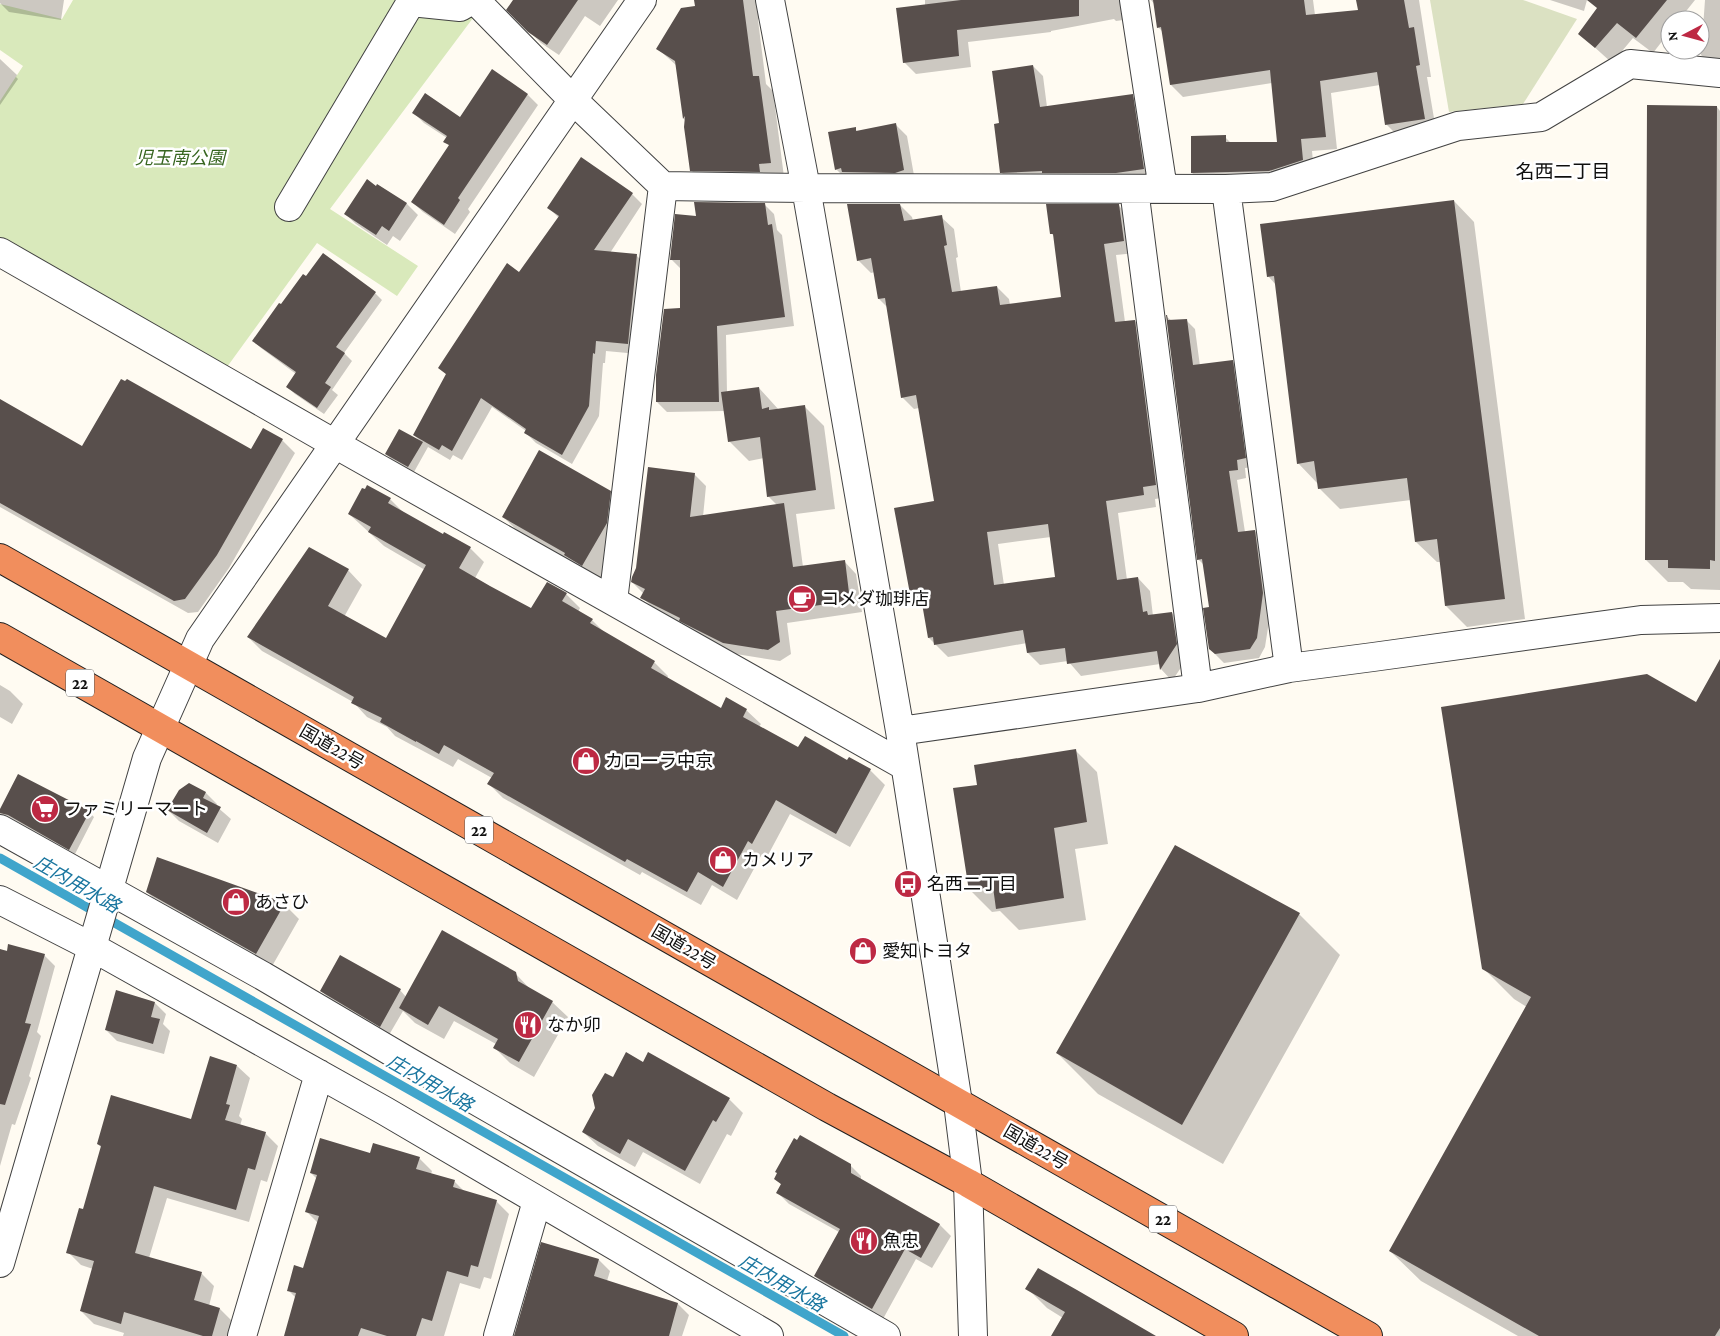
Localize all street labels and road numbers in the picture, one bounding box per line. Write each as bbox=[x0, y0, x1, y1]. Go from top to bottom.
road number: 22 bbox=[66, 670, 94, 696]
street label: 国道22号 bbox=[296, 721, 368, 773]
road number: 22 bbox=[465, 816, 493, 844]
street label: 国道22号 bbox=[648, 921, 720, 973]
street label: 国道22号 bbox=[1000, 1121, 1072, 1173]
road number: 22 bbox=[1149, 1206, 1177, 1232]

